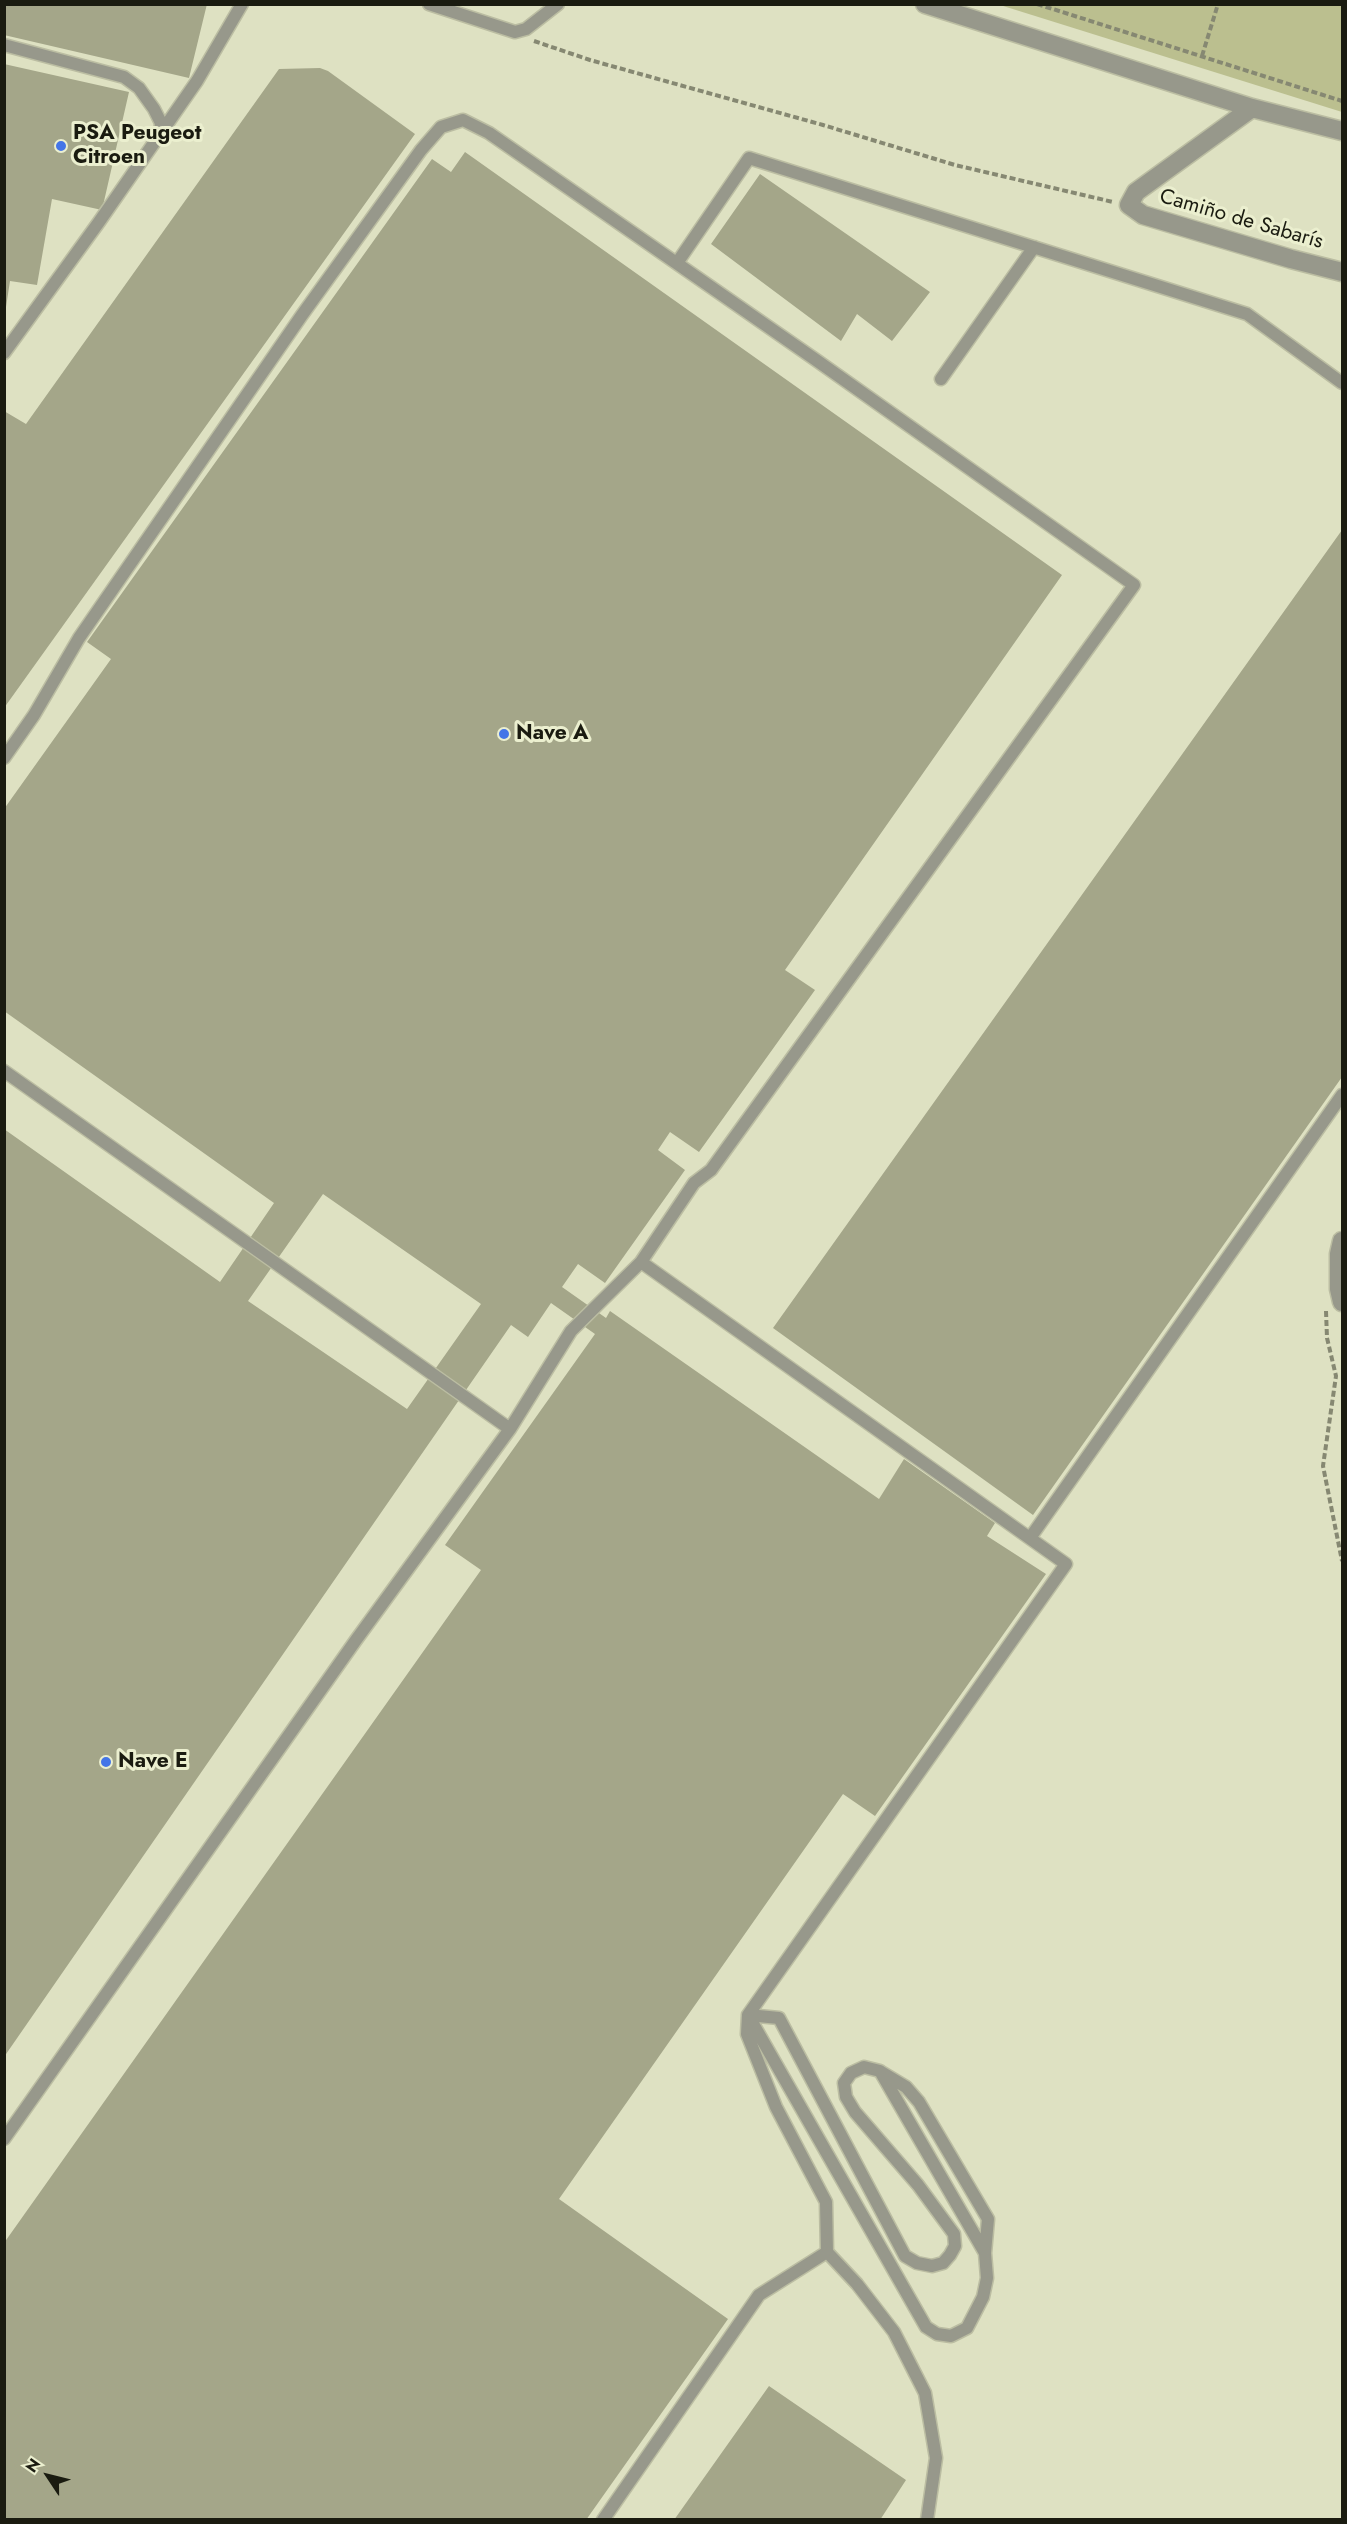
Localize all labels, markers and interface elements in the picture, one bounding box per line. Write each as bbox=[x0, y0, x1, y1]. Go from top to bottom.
place label: PSA Peugeot Citroen bbox=[73, 121, 201, 171]
marker: PSA Peugeot Citroen bbox=[54, 139, 68, 153]
street label: Camiño de Sabarís bbox=[1156, 185, 1326, 255]
place label: Nave A bbox=[516, 721, 588, 747]
marker: Nave A bbox=[497, 727, 511, 741]
place label: Nave E bbox=[118, 1749, 188, 1775]
marker: Nave E bbox=[99, 1755, 113, 1769]
north arrow bbox=[18, 2446, 78, 2506]
text: N bbox=[20, 2454, 46, 2477]

